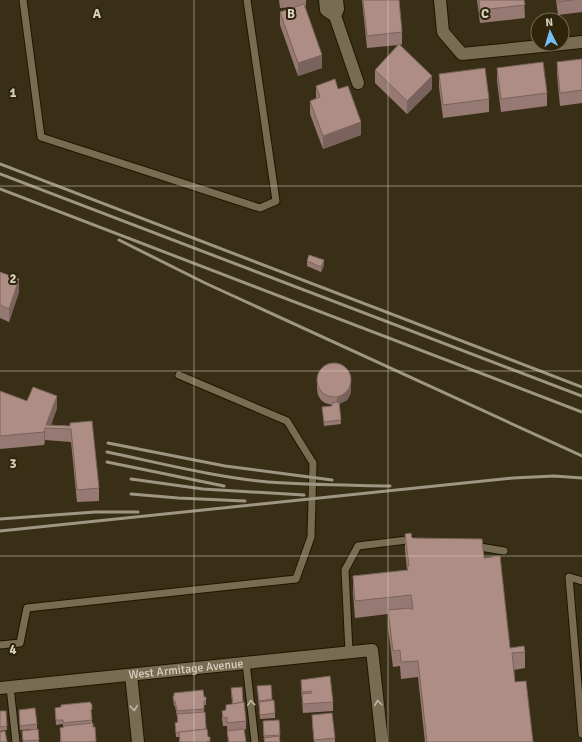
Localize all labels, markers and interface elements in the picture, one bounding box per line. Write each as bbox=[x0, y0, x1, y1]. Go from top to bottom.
text: A bbox=[93, 6, 102, 22]
text: B bbox=[287, 6, 295, 22]
text: C bbox=[481, 6, 489, 22]
north arrow bbox=[530, 12, 570, 52]
text: N bbox=[545, 16, 554, 29]
text: 1 bbox=[9, 85, 17, 101]
text: 2 bbox=[9, 271, 17, 287]
text: 3 bbox=[9, 456, 17, 472]
text: 4 bbox=[9, 642, 17, 658]
street label: West Armitage Avenue bbox=[128, 656, 244, 682]
one-way arrow bbox=[246, 700, 255, 706]
one-way arrow bbox=[374, 700, 383, 706]
one-way arrow bbox=[130, 705, 139, 711]

